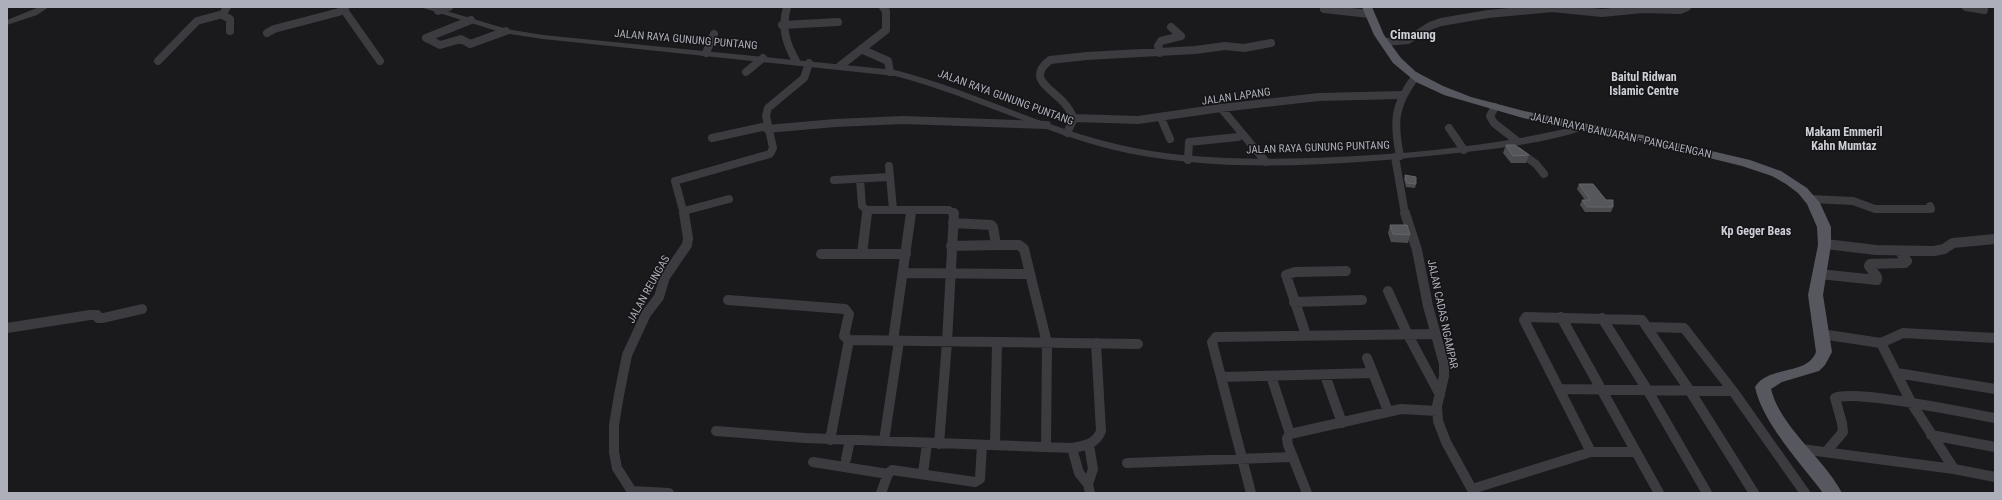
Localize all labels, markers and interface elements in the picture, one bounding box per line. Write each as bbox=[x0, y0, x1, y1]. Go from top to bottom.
street label: JALAN RAYA GUNUNG PUNTANG bbox=[614, 27, 758, 52]
district label: Cimaung bbox=[1390, 27, 1436, 42]
street label: JALAN RAYA GUNUNG PUNTANG bbox=[936, 67, 1076, 128]
district label: Baitul Ridwan Islamic Centre bbox=[1609, 70, 1679, 98]
street label: JALAN LAPANG bbox=[1201, 85, 1271, 108]
street label: JALAN RAYA BANJARAN - PANGALENGAN bbox=[1529, 110, 1712, 161]
district label: Makam Emmeril Kahn Mumtaz bbox=[1805, 125, 1883, 153]
street label: JALAN RAYA GUNUNG PUNTANG bbox=[1246, 138, 1390, 157]
district label: Kp Geger Beas bbox=[1721, 224, 1792, 238]
street label: JALAN REUNGAS bbox=[624, 253, 673, 325]
street label: JALAN CADAS NGAMPAR bbox=[1425, 258, 1460, 370]

